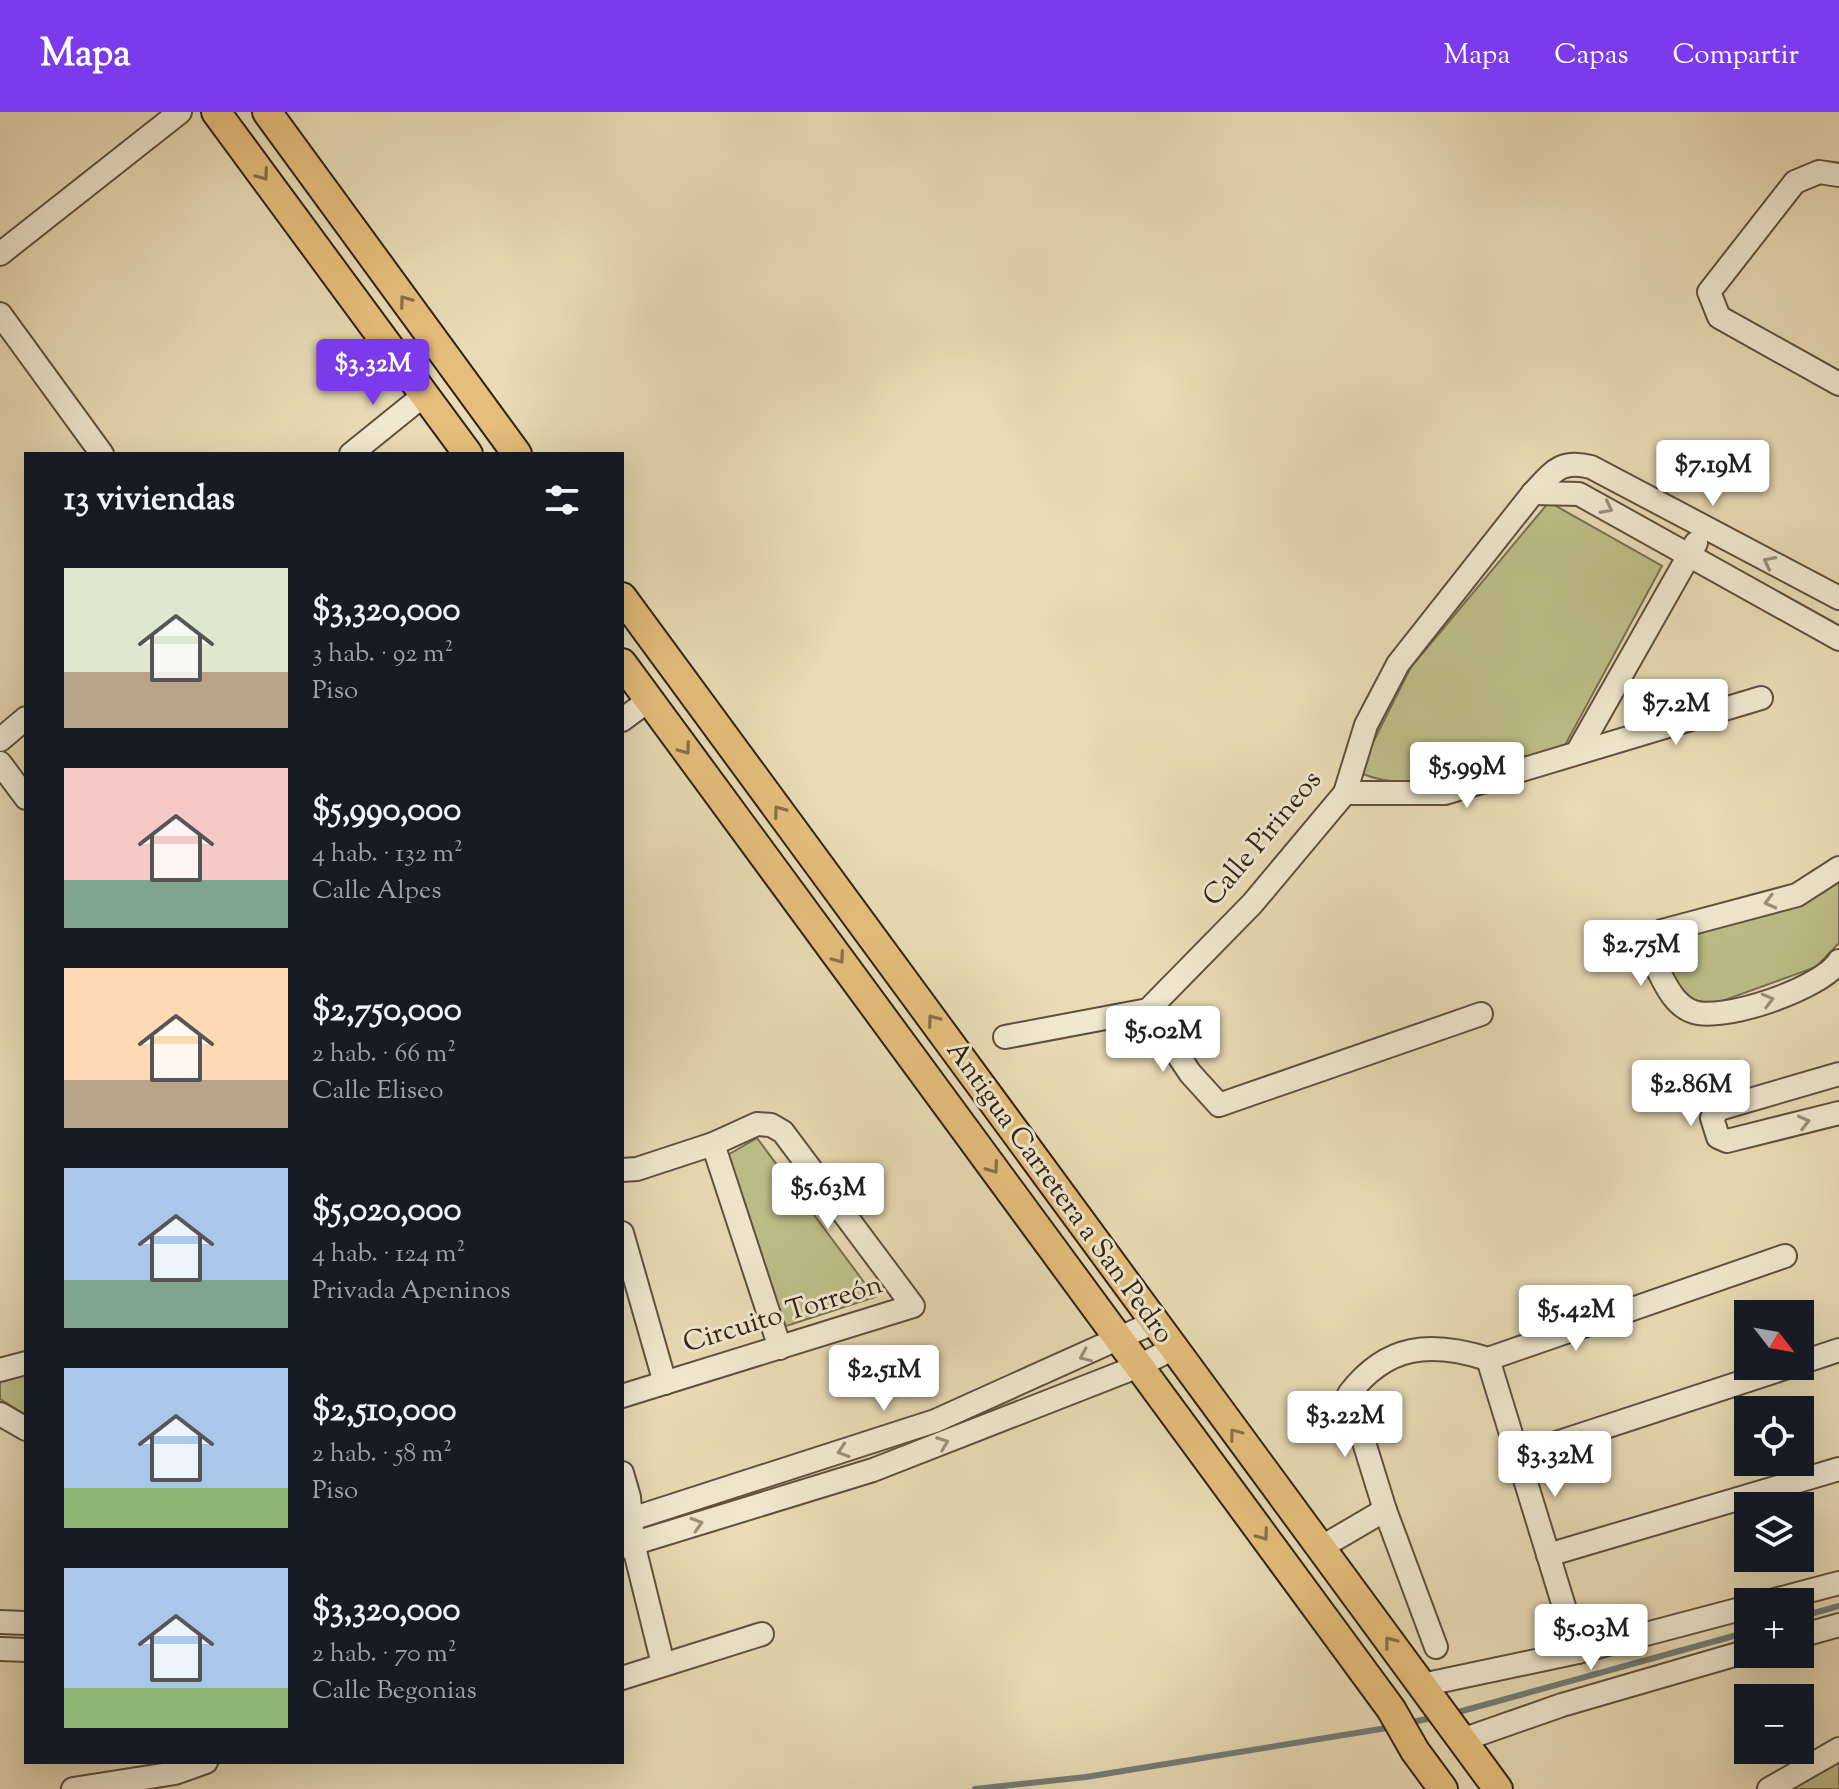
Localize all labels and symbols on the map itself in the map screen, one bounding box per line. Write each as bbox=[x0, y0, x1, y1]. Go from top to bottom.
one-way arrow bbox=[253, 166, 267, 181]
one-way arrow bbox=[400, 295, 414, 310]
pin: $3.32M bbox=[308, 339, 438, 407]
pin: $7.19M bbox=[1648, 440, 1778, 508]
one-way arrow bbox=[1599, 498, 1614, 513]
one-way arrow bbox=[1763, 557, 1778, 572]
pin: $7.2M bbox=[1620, 679, 1732, 747]
one-way arrow bbox=[675, 740, 690, 754]
pin: $5.99M bbox=[1402, 742, 1532, 810]
street label: Calle Pirineos bbox=[1194, 762, 1332, 916]
one-way arrow bbox=[775, 805, 789, 819]
one-way arrow bbox=[1763, 893, 1777, 910]
pin: $2.75M bbox=[1576, 920, 1706, 988]
one-way arrow bbox=[829, 950, 843, 964]
one-way arrow bbox=[1760, 992, 1774, 1009]
pin: $5.02M bbox=[1098, 1006, 1228, 1074]
one-way arrow bbox=[929, 1014, 943, 1029]
street label: Antigua Carretera a San Pedro bbox=[935, 1033, 1183, 1353]
pin: $2.86M bbox=[1626, 1060, 1756, 1128]
one-way arrow bbox=[1796, 1114, 1810, 1131]
one-way arrow bbox=[983, 1159, 998, 1173]
pin: $5.63M bbox=[763, 1163, 893, 1231]
street label: Circuito Torreón bbox=[678, 1266, 888, 1364]
pin: $5.42M bbox=[1511, 1285, 1641, 1353]
north arrow bbox=[1734, 1300, 1814, 1380]
pin: $2.51M bbox=[819, 1345, 949, 1413]
one-way arrow bbox=[1079, 1347, 1093, 1363]
pin: $3.22M bbox=[1280, 1391, 1410, 1459]
one-way arrow bbox=[1231, 1428, 1245, 1442]
pin: $3.32M bbox=[1490, 1431, 1620, 1499]
one-way arrow bbox=[936, 1436, 950, 1453]
one-way arrow bbox=[837, 1442, 850, 1458]
one-way arrow bbox=[689, 1517, 703, 1533]
one-way arrow bbox=[1253, 1526, 1268, 1541]
pin: $5.03M bbox=[1526, 1604, 1656, 1672]
one-way arrow bbox=[1386, 1637, 1400, 1651]

